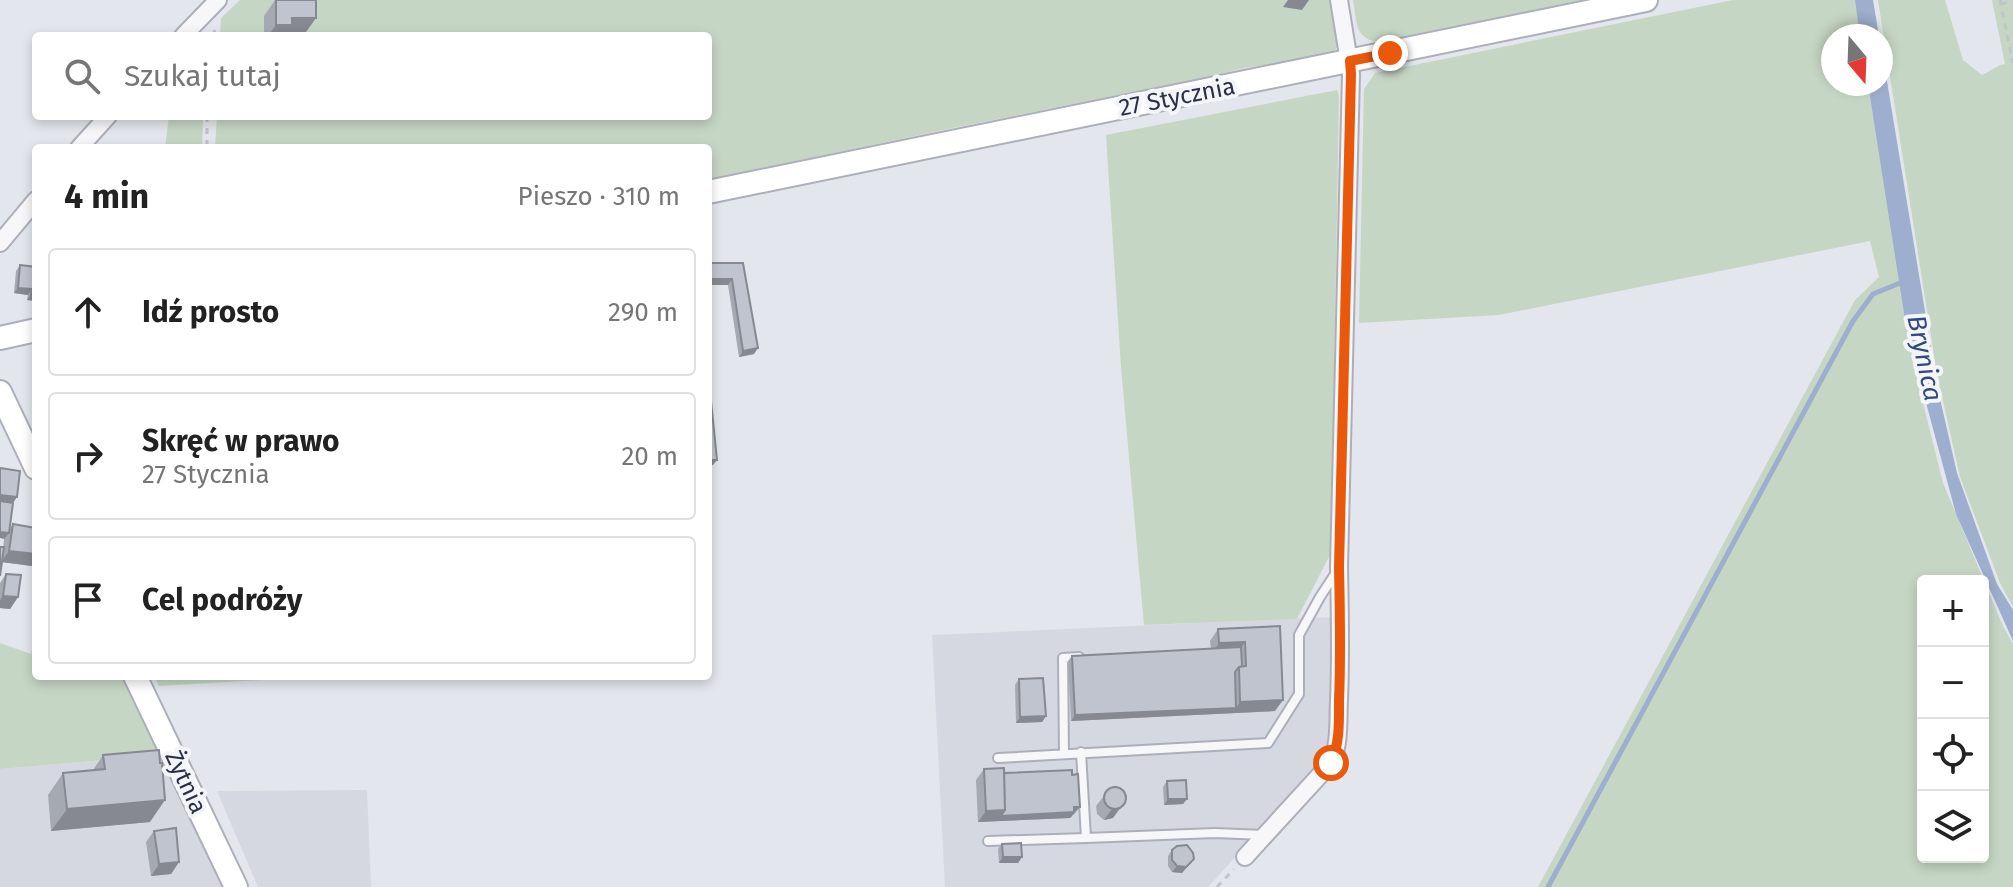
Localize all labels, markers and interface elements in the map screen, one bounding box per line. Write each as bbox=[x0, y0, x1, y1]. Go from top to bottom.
north arrow bbox=[1821, 24, 1893, 96]
search box bbox=[32, 32, 712, 120]
route end bbox=[1372, 35, 1408, 71]
icon: search bbox=[60, 54, 104, 98]
text: Szukaj tutaj bbox=[124, 58, 281, 94]
street label: 27 Stycznia bbox=[1116, 72, 1238, 122]
text: 4 min bbox=[64, 176, 149, 217]
text: Pieszo · 310 m bbox=[518, 181, 680, 212]
icon: ahead bbox=[66, 290, 110, 334]
text: Idź prosto bbox=[142, 294, 279, 330]
text: 290 m bbox=[608, 297, 678, 328]
water label: Brynica bbox=[1900, 312, 1949, 404]
text: Skręć w prawo bbox=[142, 423, 340, 459]
icon: right bbox=[66, 434, 110, 478]
text: 20 m bbox=[621, 441, 678, 472]
text: 27 Stycznia bbox=[142, 459, 270, 490]
map controls bbox=[1917, 575, 1989, 863]
button: + bbox=[1917, 575, 1989, 647]
icon: arrive bbox=[66, 578, 110, 622]
text: Cel podróży bbox=[142, 582, 302, 618]
button: − bbox=[1917, 647, 1989, 719]
button: locate bbox=[1917, 719, 1989, 791]
route start bbox=[1313, 745, 1349, 781]
street label: Żytnia bbox=[159, 746, 213, 818]
button: layers bbox=[1917, 791, 1989, 863]

